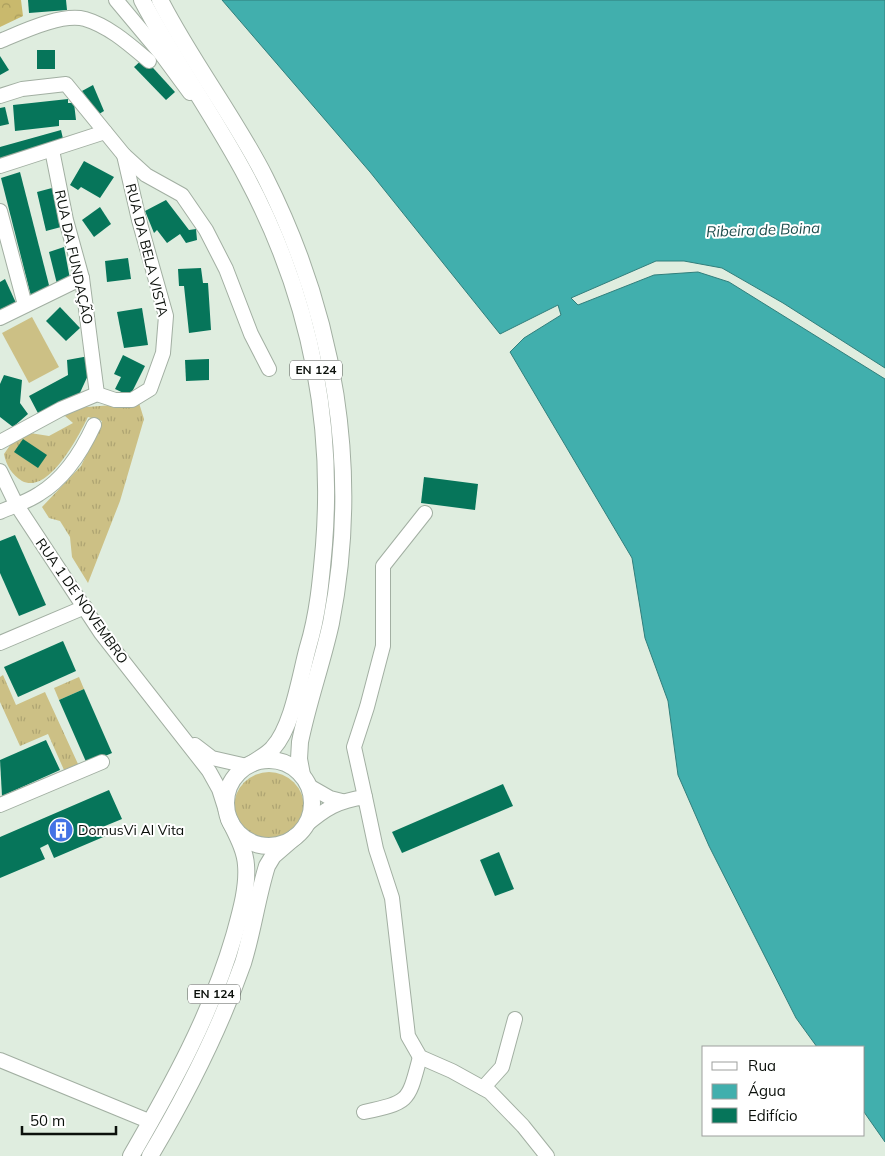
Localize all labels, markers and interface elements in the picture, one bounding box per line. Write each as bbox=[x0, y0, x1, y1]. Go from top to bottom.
street label: RUA DA BELA VISTA bbox=[122, 182, 172, 319]
street label: RUA DA FUNDAÇÃO bbox=[51, 188, 97, 326]
water label: Ribeira de Boina bbox=[706, 218, 820, 241]
road number: EN 124 bbox=[290, 360, 342, 380]
street label: RUA 1 DE NOVEMBRO bbox=[32, 535, 132, 667]
building icon: DomusVi Al Vita bbox=[48, 817, 74, 843]
place label: DomusVi Al Vita bbox=[78, 821, 184, 839]
road number: EN 124 bbox=[188, 984, 240, 1004]
legend bbox=[702, 1046, 865, 1136]
text: Rua bbox=[748, 1056, 776, 1075]
text: Água bbox=[748, 1081, 786, 1100]
scale bar bbox=[22, 1104, 116, 1136]
text: Edifício bbox=[748, 1106, 798, 1125]
text: 50 m bbox=[30, 1111, 65, 1130]

